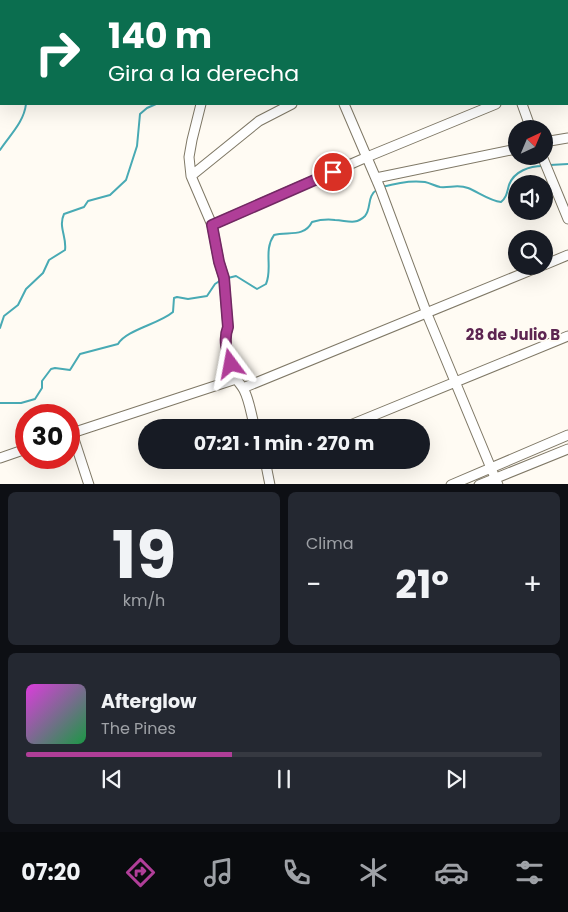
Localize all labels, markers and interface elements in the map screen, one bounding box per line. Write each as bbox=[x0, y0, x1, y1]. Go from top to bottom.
text: 140 m bbox=[108, 11, 212, 60]
icon: right bbox=[25, 20, 90, 85]
text: Gira a la derecha bbox=[108, 58, 299, 89]
north arrow bbox=[508, 120, 552, 165]
map controls bbox=[508, 120, 553, 275]
pin bbox=[312, 151, 354, 193]
icon: arrive bbox=[319, 158, 347, 186]
button: sound bbox=[508, 175, 553, 220]
button: search bbox=[508, 230, 553, 275]
district label: 28 de Julio B bbox=[466, 324, 560, 345]
position arrow bbox=[204, 337, 256, 389]
speed limit sign: 30 bbox=[15, 404, 80, 469]
text: 07:21 · 1 min · 270 m bbox=[194, 430, 374, 457]
text: 19 bbox=[112, 510, 176, 601]
text: Clima bbox=[306, 532, 354, 555]
text: 21° bbox=[395, 558, 449, 611]
text: − bbox=[306, 565, 321, 604]
text: + bbox=[523, 565, 542, 604]
text: km/h bbox=[123, 589, 165, 612]
text: Afterglow bbox=[101, 688, 196, 715]
text: The Pines bbox=[101, 717, 176, 740]
icon: previous bbox=[98, 765, 126, 793]
icon: pause bbox=[270, 765, 298, 793]
icon: next bbox=[442, 765, 470, 793]
icon: directions bbox=[123, 855, 158, 890]
icon: music bbox=[201, 855, 236, 890]
icon: phone bbox=[279, 855, 314, 890]
icon: climate bbox=[356, 855, 391, 890]
icon: car bbox=[434, 855, 469, 890]
icon: filters bbox=[512, 855, 547, 890]
text: 07:20 bbox=[21, 857, 81, 888]

